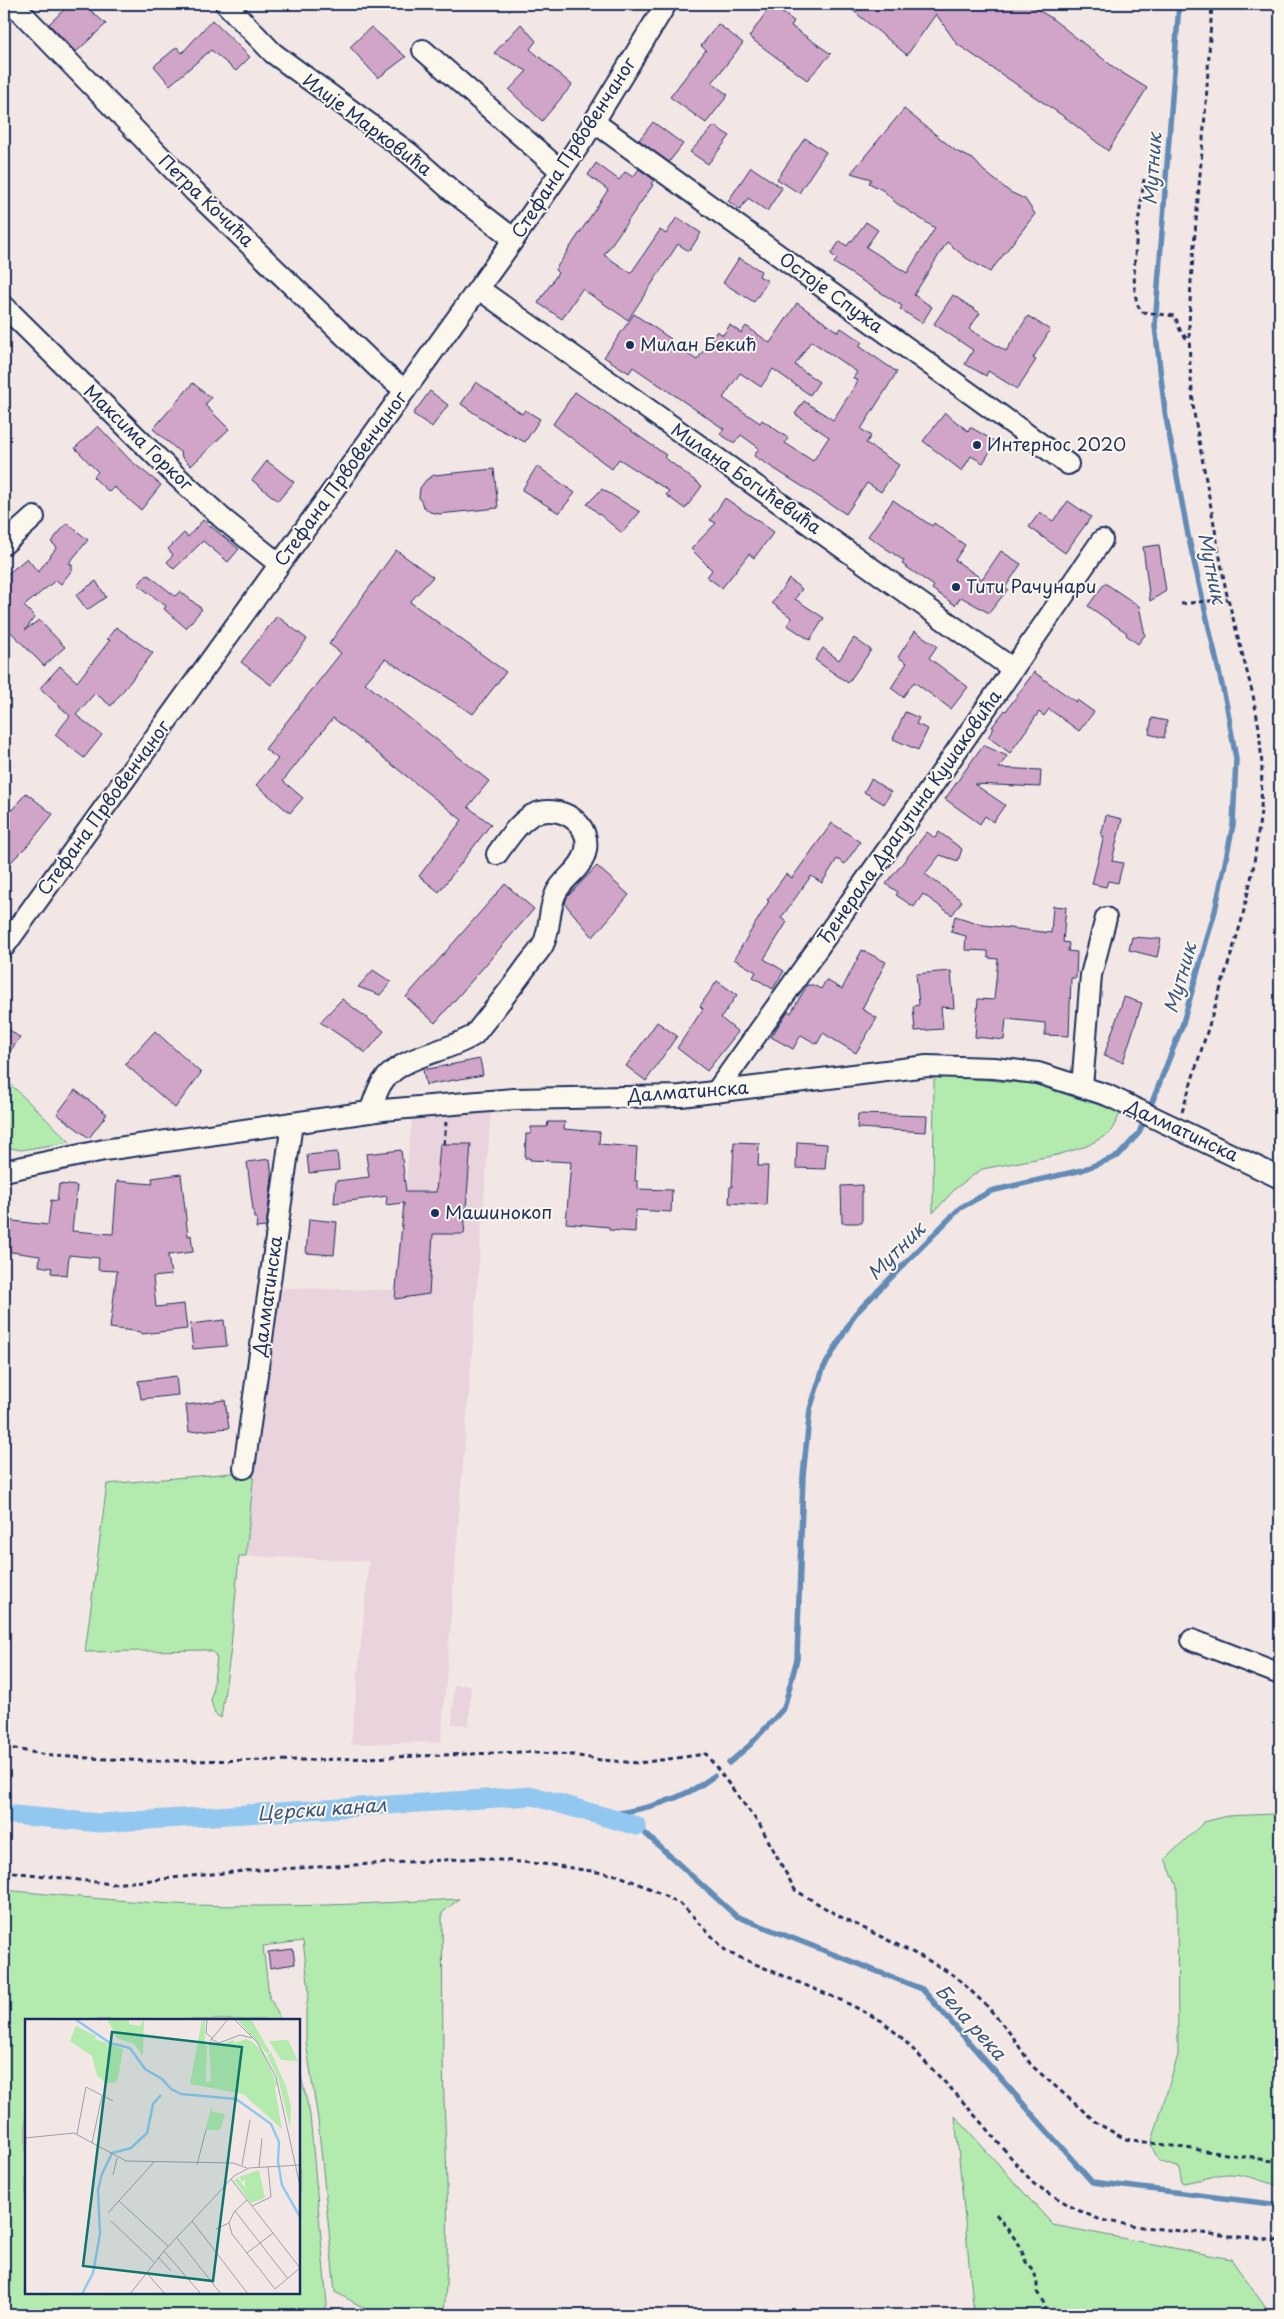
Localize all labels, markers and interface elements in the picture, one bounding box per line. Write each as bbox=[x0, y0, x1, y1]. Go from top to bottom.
street label: Стефана Првовенчаног bbox=[504, 51, 642, 243]
street label: Илије Марковића bbox=[298, 66, 439, 182]
water label: Мутник bbox=[1135, 130, 1168, 206]
street label: Петра Кочића bbox=[153, 147, 261, 253]
street label: Остоје Спужа bbox=[774, 245, 890, 339]
place label: Милан Бекић bbox=[640, 330, 756, 357]
marker: Милан Бекић bbox=[624, 339, 636, 351]
street label: Максима Горког bbox=[78, 378, 201, 497]
street label: Стефана Првовенчаног bbox=[267, 384, 413, 571]
street label: Милана Богићевића bbox=[666, 416, 828, 540]
place label: Интернос 2020 bbox=[987, 430, 1126, 457]
marker: Интернос 2020 bbox=[971, 439, 983, 451]
water label: Мутник bbox=[1192, 530, 1235, 608]
place label: Тити Рачунари bbox=[966, 572, 1096, 599]
marker: Тити Рачунари bbox=[950, 581, 962, 593]
street label: Ђенерала Драгутина Кушаковића bbox=[810, 683, 1008, 949]
street label: Стефана Првовенчаног bbox=[30, 713, 176, 900]
water label: Мутник bbox=[1156, 938, 1203, 1016]
street label: Далматинска bbox=[626, 1073, 750, 1108]
street label: Далматинска bbox=[1121, 1091, 1244, 1168]
place label: Машинокоп bbox=[445, 1198, 552, 1225]
marker: Машинокоп bbox=[429, 1207, 441, 1219]
water label: Мутник bbox=[860, 1214, 932, 1286]
street label: Далматинска bbox=[245, 1233, 288, 1359]
water label: Церски канал bbox=[257, 1790, 387, 1826]
water label: Бела река bbox=[930, 1977, 1014, 2066]
inset map bbox=[25, 2019, 300, 2294]

